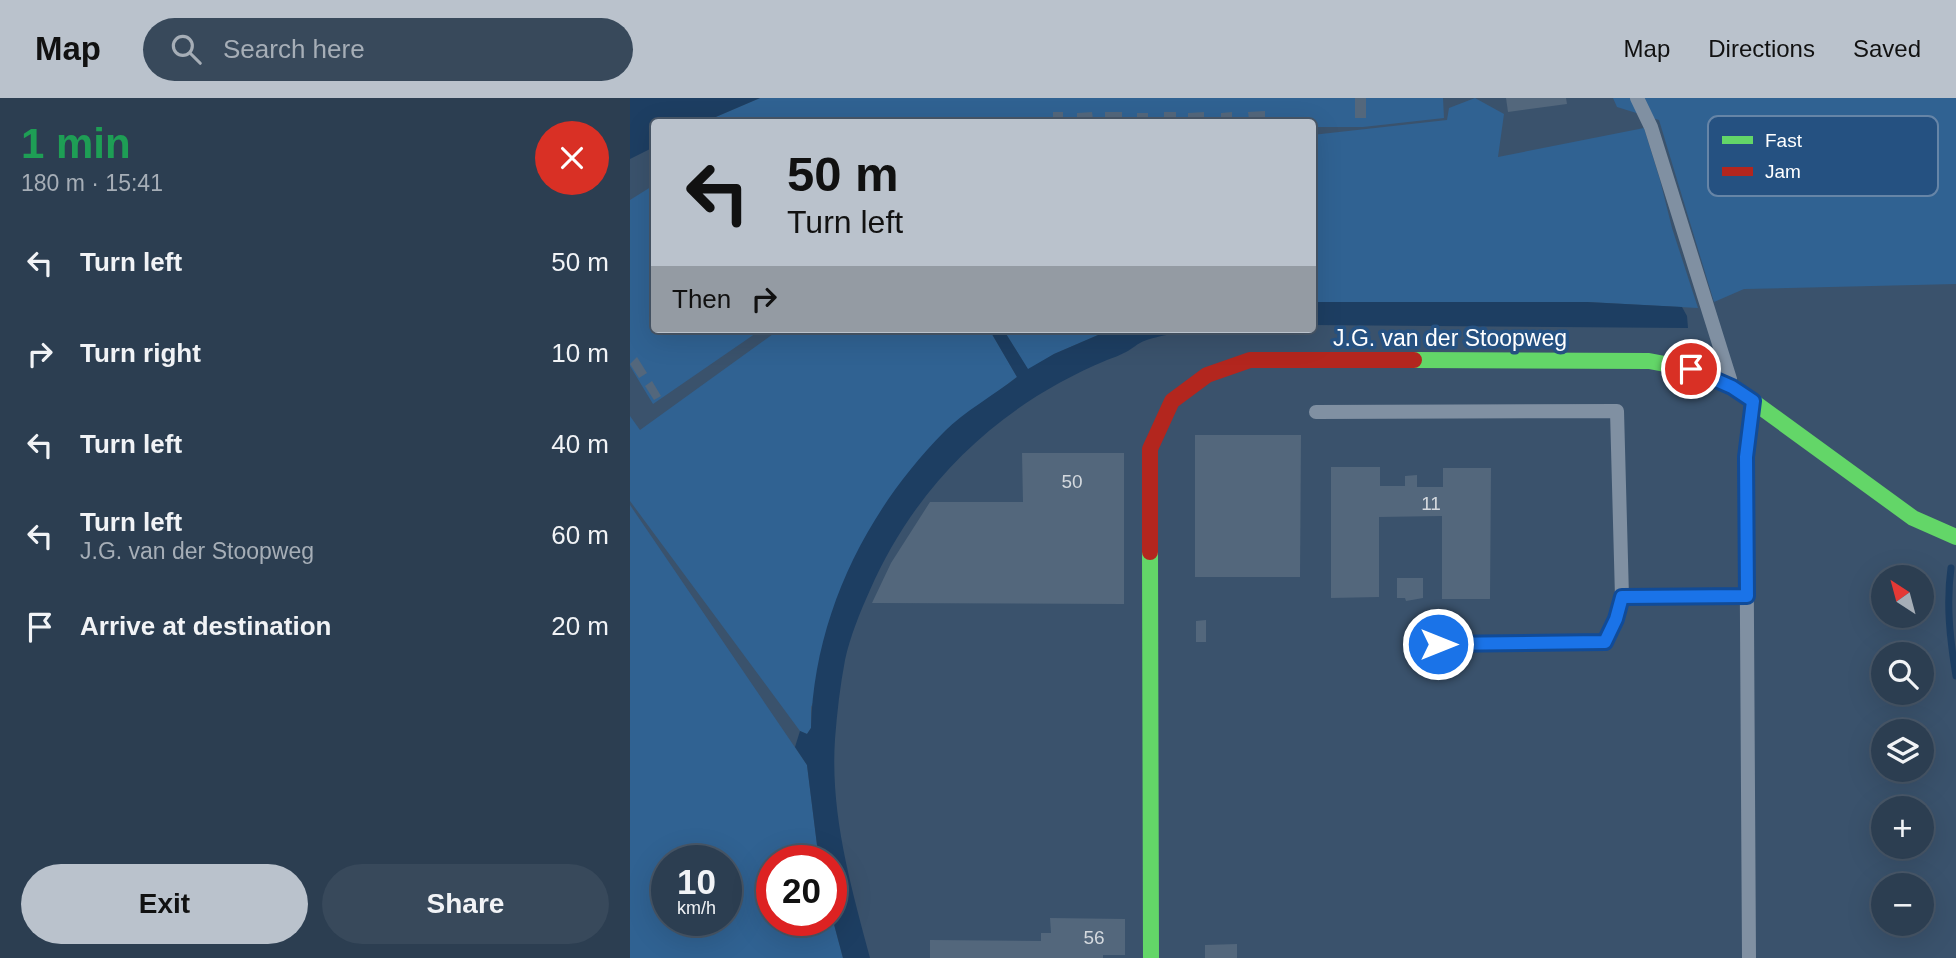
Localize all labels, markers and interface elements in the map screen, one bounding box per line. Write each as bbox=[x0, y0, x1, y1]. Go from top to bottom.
search box bbox=[143, 18, 633, 81]
text: Map bbox=[35, 30, 101, 67]
icon: search bbox=[167, 30, 205, 68]
text: Search here bbox=[223, 34, 365, 64]
text: Map bbox=[1624, 35, 1670, 62]
text: Directions bbox=[1708, 35, 1815, 62]
text: Saved bbox=[1853, 35, 1921, 62]
legend bbox=[1708, 116, 1938, 196]
text: 1 min bbox=[21, 120, 131, 167]
button: close bbox=[535, 121, 609, 195]
text: Fast bbox=[1765, 130, 1803, 151]
icon: left bbox=[672, 147, 763, 238]
text: 50 m bbox=[787, 147, 899, 201]
text: Jam bbox=[1765, 161, 1801, 182]
text: 180 m · 15:41 bbox=[21, 170, 163, 196]
text: Turn left bbox=[787, 204, 903, 240]
icon: left bbox=[21, 244, 59, 282]
text: Turn left bbox=[80, 247, 182, 277]
text: 50 m bbox=[551, 247, 609, 277]
icon: right bbox=[745, 280, 783, 318]
text: Then bbox=[672, 284, 731, 314]
street label: J.G. van der Stoopweg bbox=[1333, 325, 1567, 351]
icon: right bbox=[21, 335, 59, 373]
text: Turn right bbox=[80, 338, 201, 368]
text: 10 m bbox=[551, 338, 609, 368]
pin bbox=[1661, 339, 1721, 399]
icon: arrive bbox=[1672, 350, 1710, 388]
icon: left bbox=[21, 426, 59, 464]
text: Turn left bbox=[80, 429, 182, 459]
text: 40 m bbox=[551, 429, 609, 459]
house number: 50 bbox=[1061, 471, 1083, 492]
house number: 11 bbox=[1421, 493, 1441, 514]
text: Turn left bbox=[80, 507, 182, 537]
icon: left bbox=[21, 517, 59, 555]
text: 60 m bbox=[551, 520, 609, 550]
text: J.G. van der Stoopweg bbox=[80, 538, 314, 564]
north arrow bbox=[1871, 565, 1934, 628]
map controls bbox=[1871, 565, 1934, 936]
position arrow bbox=[1401, 607, 1475, 681]
icon: arrive bbox=[21, 608, 59, 646]
text: Arrive at destination bbox=[80, 611, 331, 641]
text: 20 m bbox=[551, 611, 609, 641]
button: search bbox=[1871, 642, 1934, 705]
button: layers bbox=[1871, 719, 1934, 782]
button: + bbox=[1871, 796, 1934, 859]
speed limit sign: 20 bbox=[756, 845, 847, 936]
text: 10 bbox=[677, 862, 716, 901]
button: Exit bbox=[21, 864, 308, 944]
button: Share bbox=[322, 864, 609, 944]
button: − bbox=[1871, 873, 1934, 936]
text: km/h bbox=[677, 898, 716, 918]
house number: 56 bbox=[1083, 927, 1105, 948]

